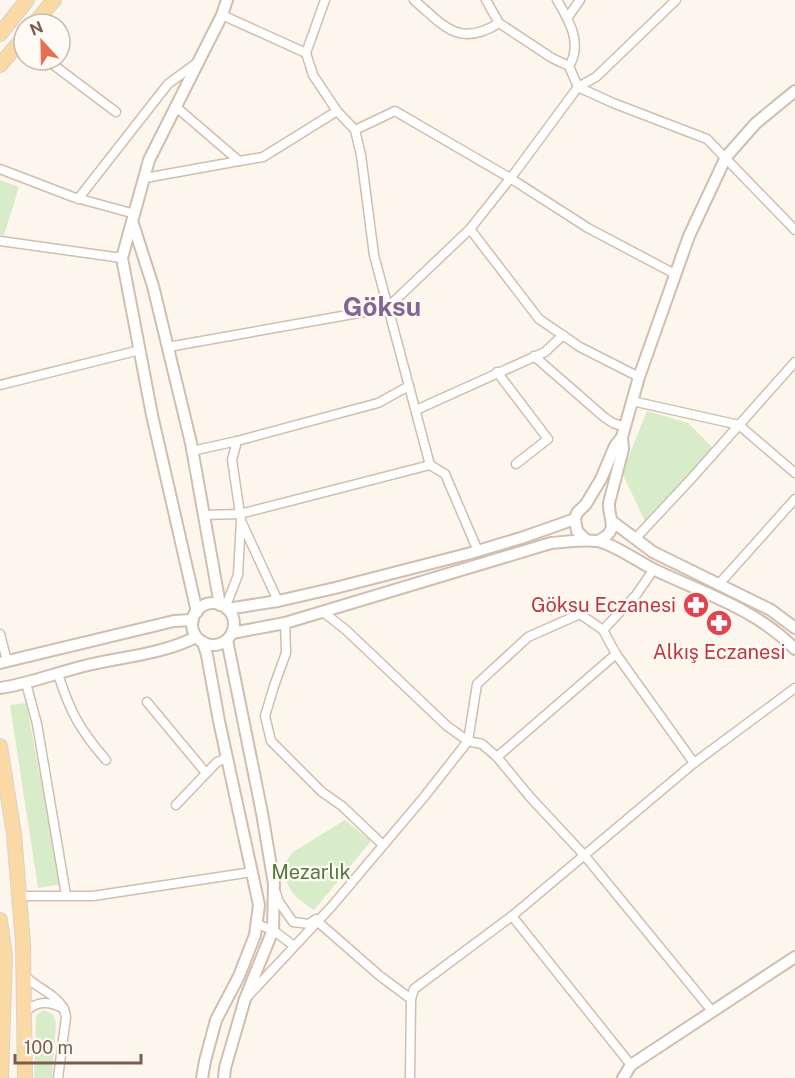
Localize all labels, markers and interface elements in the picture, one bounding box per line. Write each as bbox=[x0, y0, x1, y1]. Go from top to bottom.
north arrow bbox=[12, 12, 72, 72]
text: N bbox=[27, 17, 46, 40]
district label: Göksu bbox=[343, 291, 421, 322]
pharmacy icon: Göksu Eczanesi bbox=[681, 590, 711, 620]
place label: Göksu Eczanesi bbox=[531, 593, 676, 617]
pharmacy icon: Alkış Eczanesi bbox=[704, 608, 734, 638]
place label: Alkış Eczanesi bbox=[653, 640, 785, 664]
park label: Mezarlık bbox=[271, 860, 351, 884]
scale bar bbox=[15, 1027, 141, 1065]
text: 100 m bbox=[24, 1037, 73, 1058]

